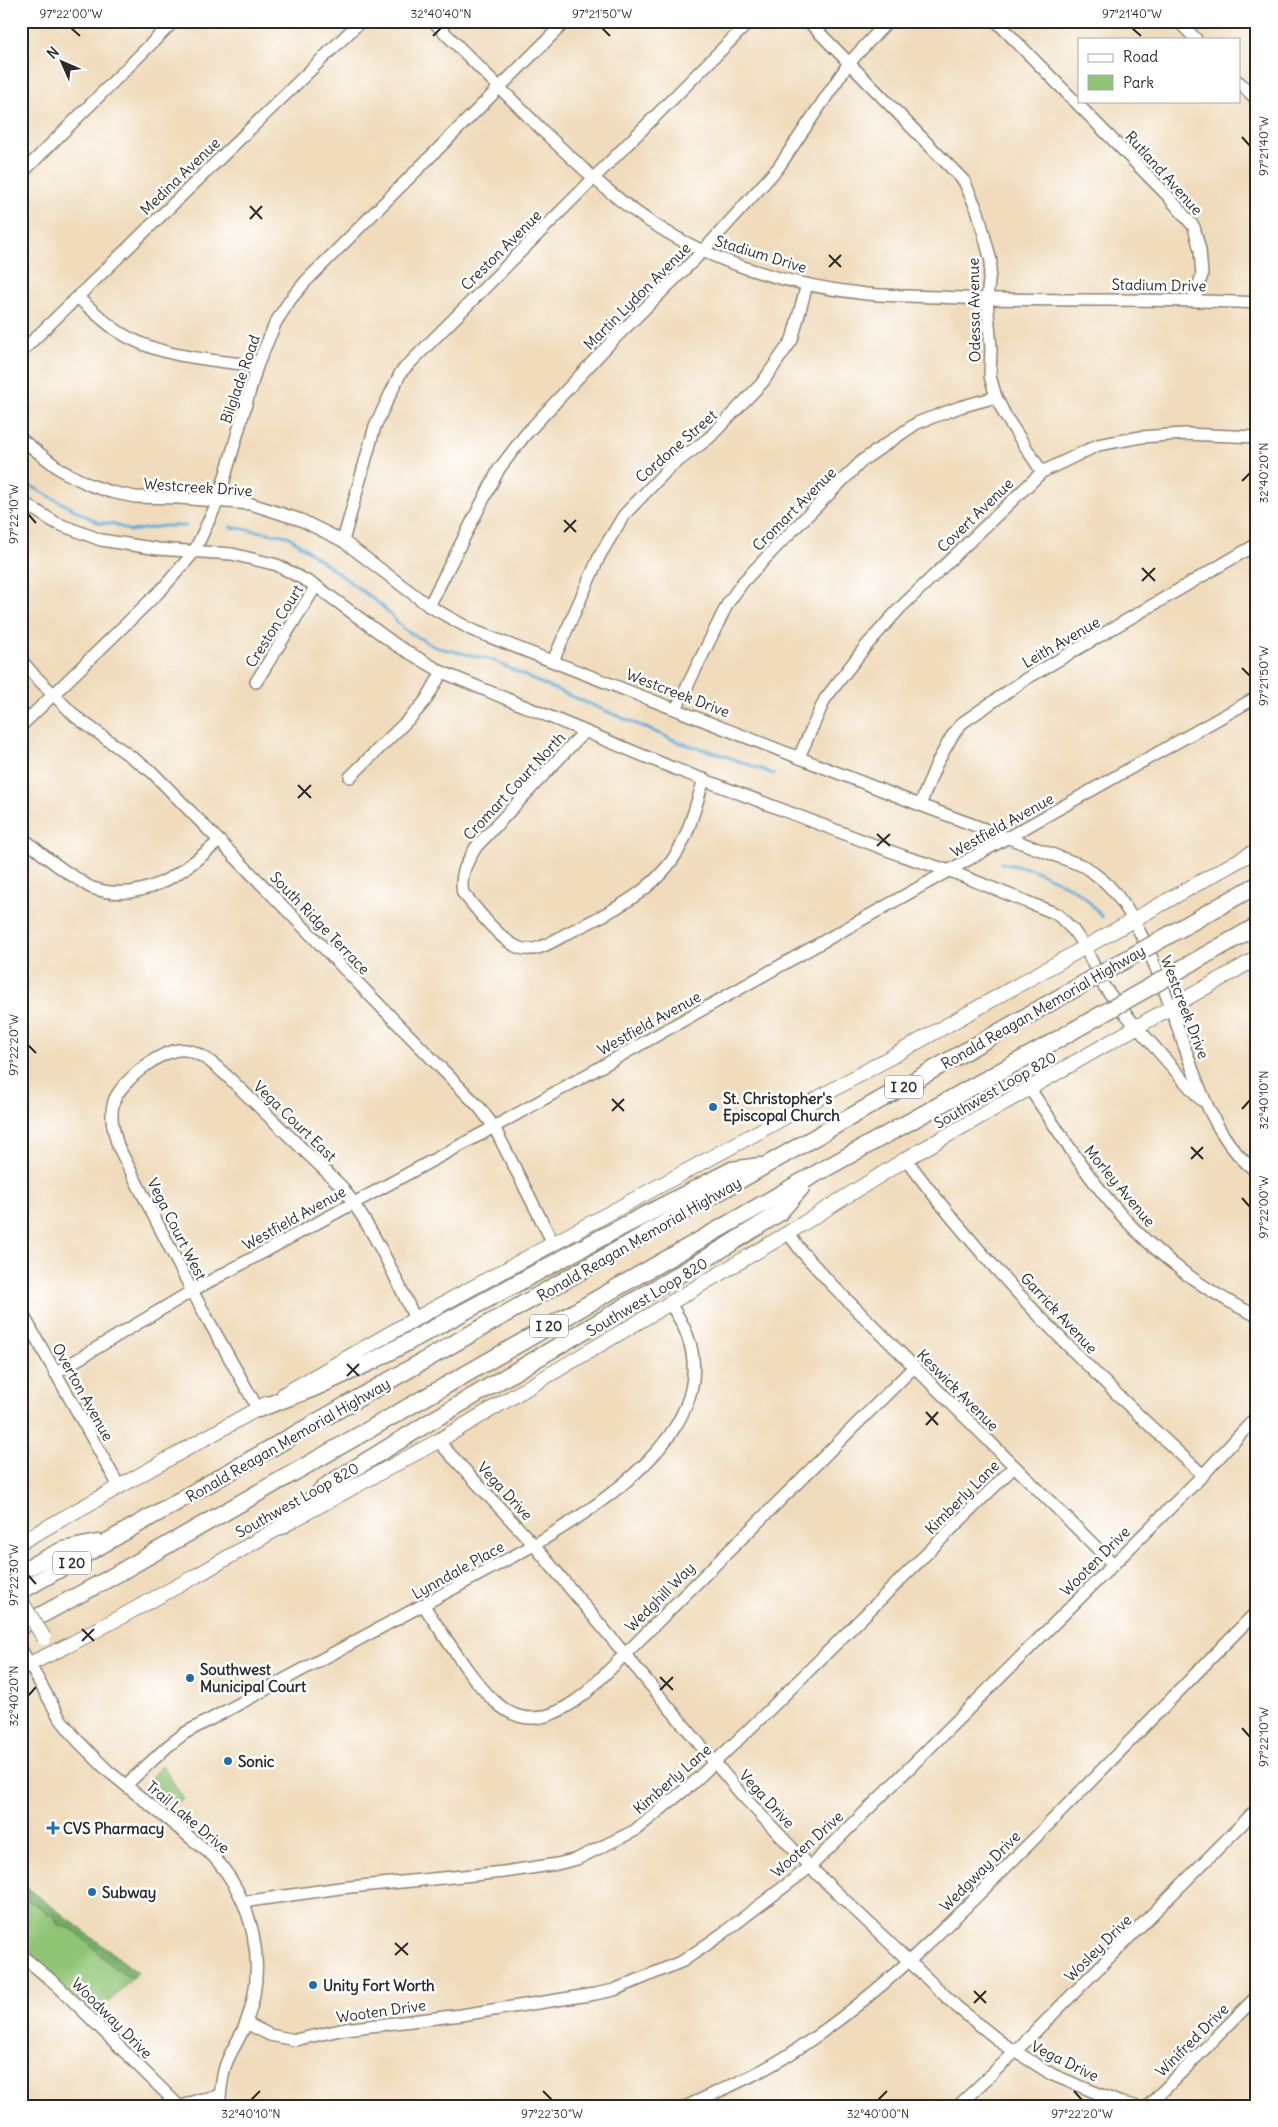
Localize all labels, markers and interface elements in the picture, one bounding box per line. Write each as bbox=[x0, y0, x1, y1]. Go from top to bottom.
text: 97°22'00"W bbox=[39, 6, 103, 21]
text: 32°40'40"N bbox=[410, 6, 472, 21]
text: 97°21'50"W bbox=[572, 6, 632, 21]
text: 97°21'40"W bbox=[1102, 6, 1162, 21]
north arrow bbox=[38, 38, 88, 88]
legend bbox=[1078, 38, 1240, 102]
text: N bbox=[43, 43, 63, 63]
text: Road bbox=[1123, 47, 1158, 66]
text: Park bbox=[1123, 73, 1154, 92]
text: 97°21'40"W bbox=[1256, 116, 1271, 176]
street label: Rutland Avenue bbox=[1121, 127, 1207, 219]
street label: Medina Avenue bbox=[136, 133, 224, 219]
street label: Creston Avenue bbox=[457, 206, 545, 294]
street label: Stadium Drive bbox=[713, 231, 809, 277]
street label: Martin Lydon Avenue bbox=[579, 238, 695, 354]
street label: Odessa Avenue bbox=[964, 258, 984, 362]
street label: Stadium Drive bbox=[1111, 275, 1207, 295]
street label: Bilglade Road bbox=[216, 332, 264, 426]
street label: Cordone Street bbox=[631, 405, 721, 487]
text: 32°40'20"N bbox=[1256, 442, 1271, 504]
street label: Cromart Avenue bbox=[748, 463, 840, 555]
street label: Westcreek Drive bbox=[143, 474, 253, 500]
street label: Covert Avenue bbox=[933, 474, 1017, 556]
text: 97°22'10"W bbox=[6, 484, 21, 544]
street label: Creston Court bbox=[241, 581, 307, 671]
street label: Leith Avenue bbox=[1019, 612, 1103, 672]
text: 97°21'50"W bbox=[1256, 646, 1271, 706]
street label: Westcreek Drive bbox=[624, 665, 732, 721]
street label: Cromart Court North bbox=[459, 728, 569, 844]
street label: Westfield Avenue bbox=[947, 789, 1057, 861]
street label: South Ridge Terrace bbox=[266, 868, 374, 978]
street label: Ronald Reagan Memorial Highway bbox=[938, 941, 1148, 1073]
street label: Westcreek Drive bbox=[1157, 953, 1213, 1061]
street label: Westfield Avenue bbox=[594, 987, 704, 1059]
text: 97°22'20"W bbox=[6, 1014, 21, 1076]
street label: Southwest Loop 820 bbox=[930, 1047, 1060, 1133]
text: 32°40'10"N bbox=[1256, 1070, 1271, 1130]
road number: I 20 bbox=[885, 1076, 923, 1098]
street label: Vega Court East bbox=[250, 1077, 340, 1165]
place label: St. Christopher's Episcopal Church bbox=[723, 1089, 840, 1126]
marker: St. Christopher's Episcopal Church bbox=[707, 1101, 719, 1113]
street label: Morley Avenue bbox=[1080, 1141, 1160, 1231]
street label: Ronald Reagan Memorial Highway bbox=[534, 1173, 744, 1305]
street label: Vega Court West bbox=[143, 1175, 211, 1283]
text: 97°22'00"W bbox=[1256, 1175, 1271, 1239]
street label: Westfield Avenue bbox=[239, 1182, 349, 1254]
street label: Southwest Loop 820 bbox=[583, 1253, 711, 1341]
street label: Garrick Avenue bbox=[1017, 1268, 1101, 1358]
road number: I 20 bbox=[530, 1314, 568, 1338]
street label: Overton Avenue bbox=[48, 1340, 118, 1444]
street label: Keswick Avenue bbox=[913, 1345, 1003, 1435]
street label: Ronald Reagan Memorial Highway bbox=[183, 1374, 393, 1506]
street label: Kimberly Lane bbox=[921, 1456, 1003, 1538]
street label: Southwest Loop 820 bbox=[232, 1458, 362, 1542]
street label: Vega Drive bbox=[473, 1458, 537, 1524]
street label: Wooten Drive bbox=[1056, 1522, 1134, 1600]
street label: Lynndale Place bbox=[409, 1537, 507, 1603]
text: 97°22'30"W bbox=[6, 1544, 21, 1606]
road number: I 20 bbox=[53, 1552, 91, 1575]
street label: Wedghill Way bbox=[621, 1558, 699, 1636]
place label: Southwest Municipal Court bbox=[200, 1660, 307, 1697]
text: 32°40'20"N bbox=[6, 1665, 21, 1727]
marker: Southwest Municipal Court bbox=[184, 1672, 196, 1684]
text: 97°22'10"W bbox=[1256, 1707, 1271, 1767]
street label: Kimberly Lane bbox=[629, 1740, 715, 1818]
place label: Sonic bbox=[238, 1752, 275, 1771]
marker: Sonic bbox=[222, 1755, 234, 1767]
street label: Vega Drive bbox=[735, 1766, 799, 1832]
street label: Trail Lake Drive bbox=[142, 1777, 234, 1857]
street label: Wooten Drive bbox=[767, 1807, 847, 1881]
place label: CVS Pharmacy bbox=[63, 1819, 164, 1839]
marker: CVS Pharmacy bbox=[47, 1822, 59, 1834]
street label: Wedgway Drive bbox=[936, 1827, 1024, 1915]
place label: Subway bbox=[102, 1883, 156, 1903]
marker: Subway bbox=[86, 1886, 98, 1898]
street label: Wosley Drive bbox=[1060, 1910, 1136, 1986]
street label: Woodway Drive bbox=[68, 1974, 156, 2062]
place label: Unity Fort Worth bbox=[323, 1976, 435, 1996]
marker: Unity Fort Worth bbox=[307, 1979, 319, 1991]
street label: Wooten Drive bbox=[335, 1995, 427, 2027]
street label: Winifred Drive bbox=[1151, 1999, 1233, 2081]
street label: Vega Drive bbox=[1028, 2036, 1102, 2086]
text: 32°40'10"N bbox=[221, 2106, 281, 2121]
text: 97°22'30"W bbox=[521, 2106, 583, 2121]
text: 32°40'00"N bbox=[847, 2106, 909, 2121]
text: 97°22'20"W bbox=[1051, 2106, 1113, 2121]

